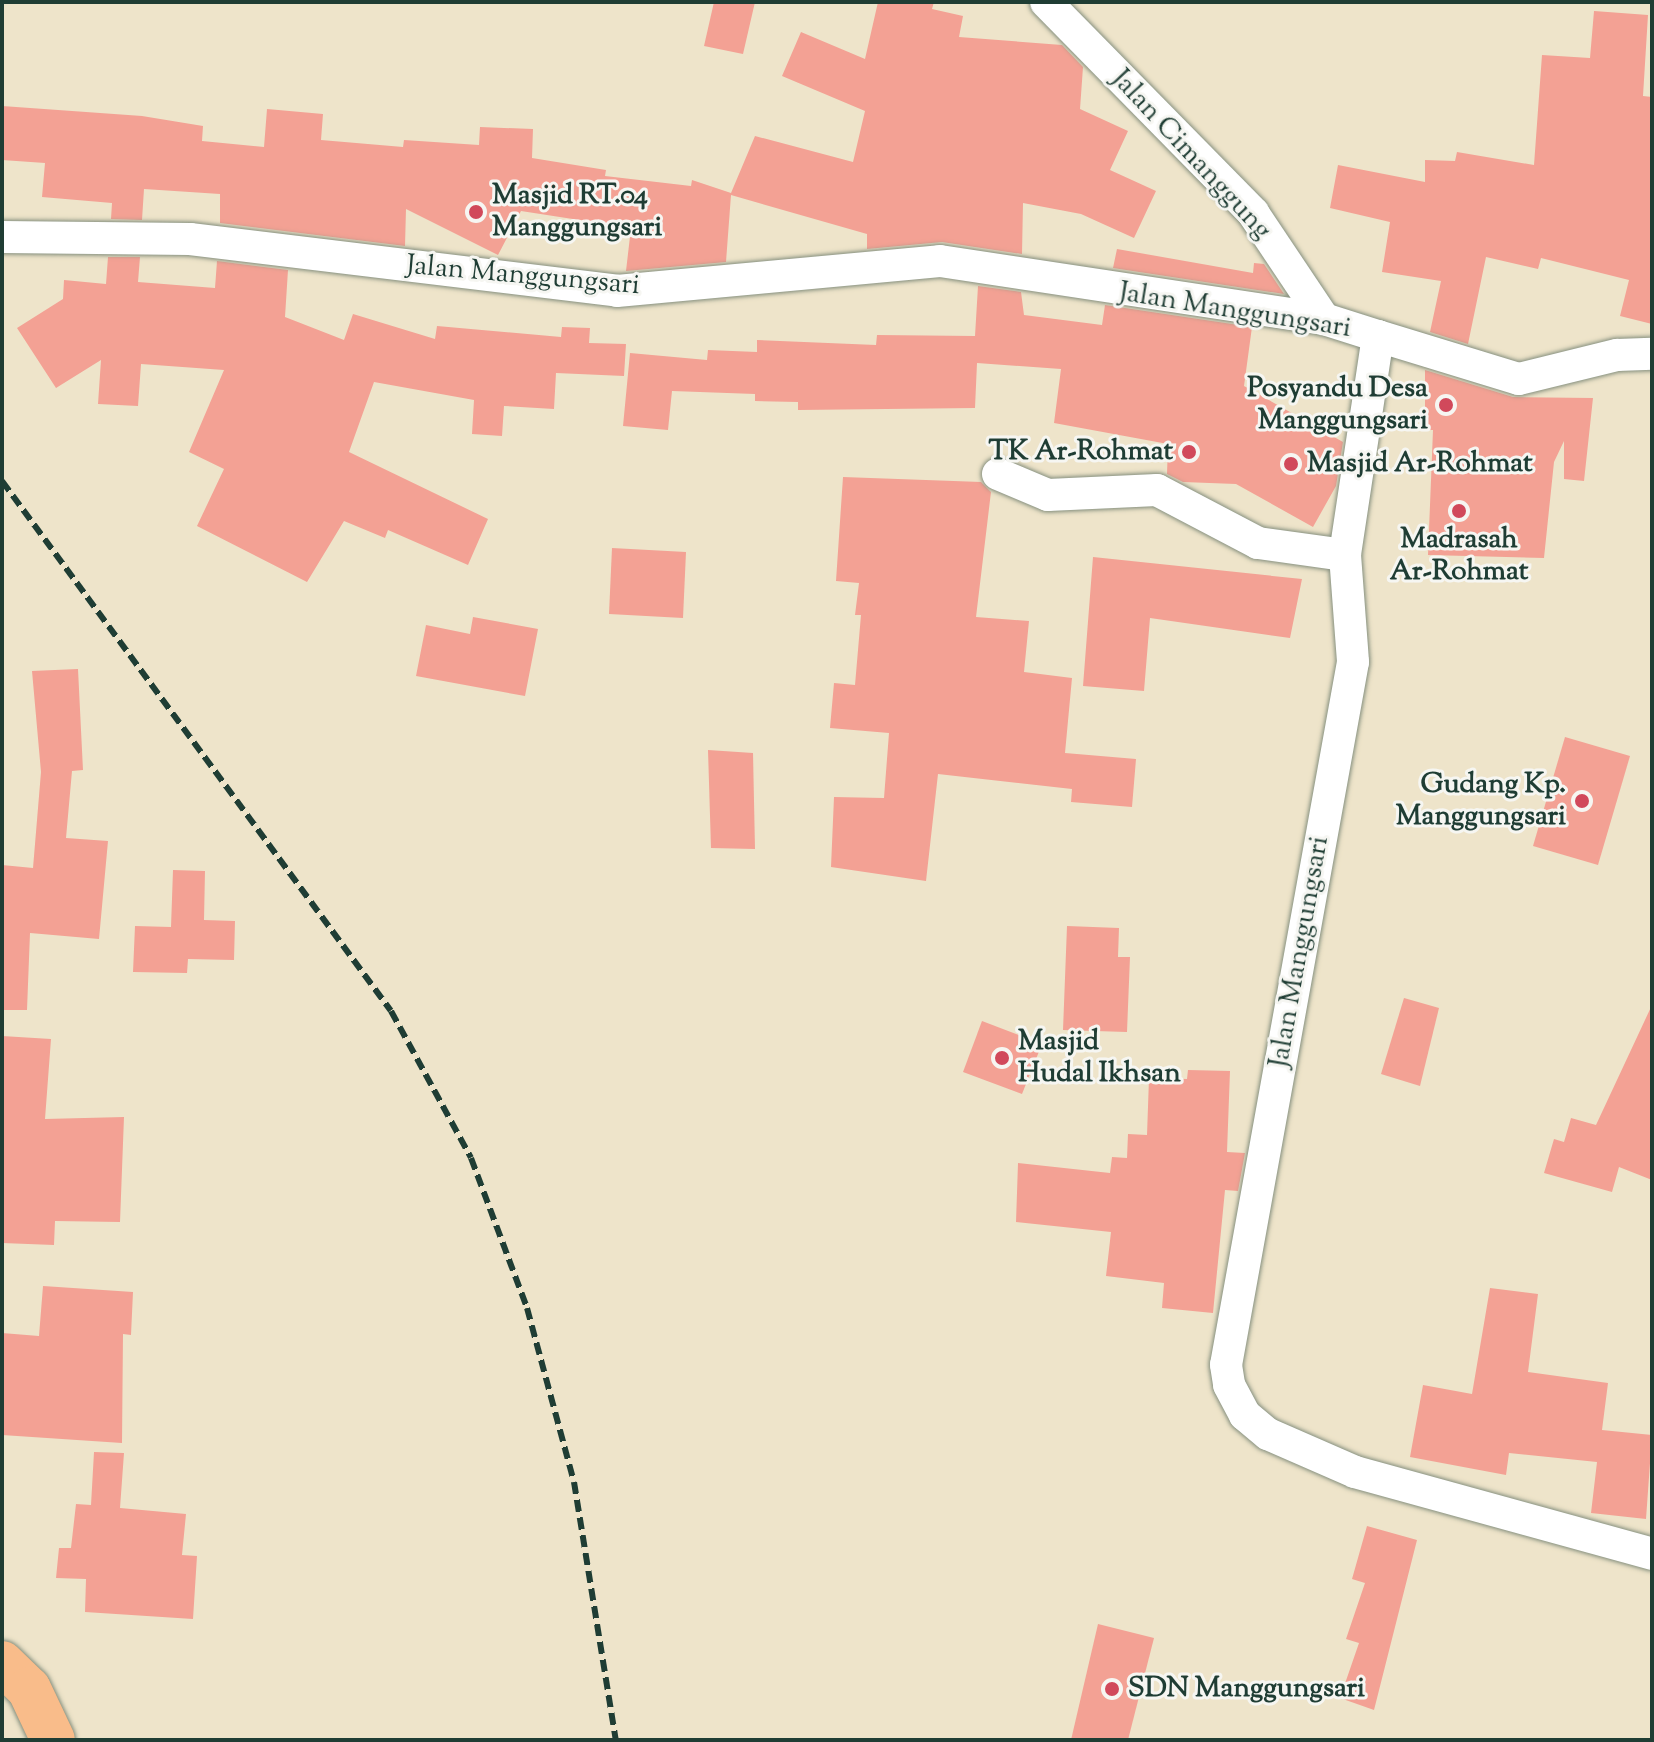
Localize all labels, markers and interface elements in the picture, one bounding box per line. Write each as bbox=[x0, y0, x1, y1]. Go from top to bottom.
street label: Jalan Cimanggung bbox=[1104, 63, 1278, 247]
place label: Masjid RT.04 Manggungsari bbox=[492, 179, 662, 245]
marker: Masjid RT.04 Manggungsari bbox=[467, 203, 485, 221]
street label: Jalan Manggungsari bbox=[405, 249, 641, 303]
street label: Jalan Manggungsari bbox=[1117, 276, 1353, 346]
place label: Posyandu Desa Manggungsari bbox=[1247, 372, 1428, 438]
marker: Posyandu Desa Manggungsari bbox=[1435, 394, 1457, 416]
place label: TK Ar-Rohmat bbox=[989, 435, 1173, 469]
marker: TK Ar-Rohmat bbox=[1180, 443, 1198, 461]
place label: Masjid Ar-Rohmat bbox=[1307, 447, 1533, 481]
marker: Masjid Ar-Rohmat bbox=[1282, 455, 1300, 473]
marker: Madrasah Ar-Rohmat bbox=[1450, 502, 1468, 520]
place label: Madrasah Ar-Rohmat bbox=[1390, 523, 1528, 589]
place label: Gudang Kp. Manggungsari bbox=[1396, 768, 1566, 834]
marker: Gudang Kp. Manggungsari bbox=[1573, 792, 1591, 810]
street label: Jalan Manggungsari bbox=[1263, 834, 1337, 1070]
place label: Masjid Hudal Ikhsan bbox=[1018, 1025, 1181, 1091]
marker: Masjid Hudal Ikhsan bbox=[993, 1049, 1011, 1067]
place label: SDN Manggungsari bbox=[1128, 1672, 1365, 1706]
marker: SDN Manggungsari bbox=[1103, 1680, 1121, 1698]

